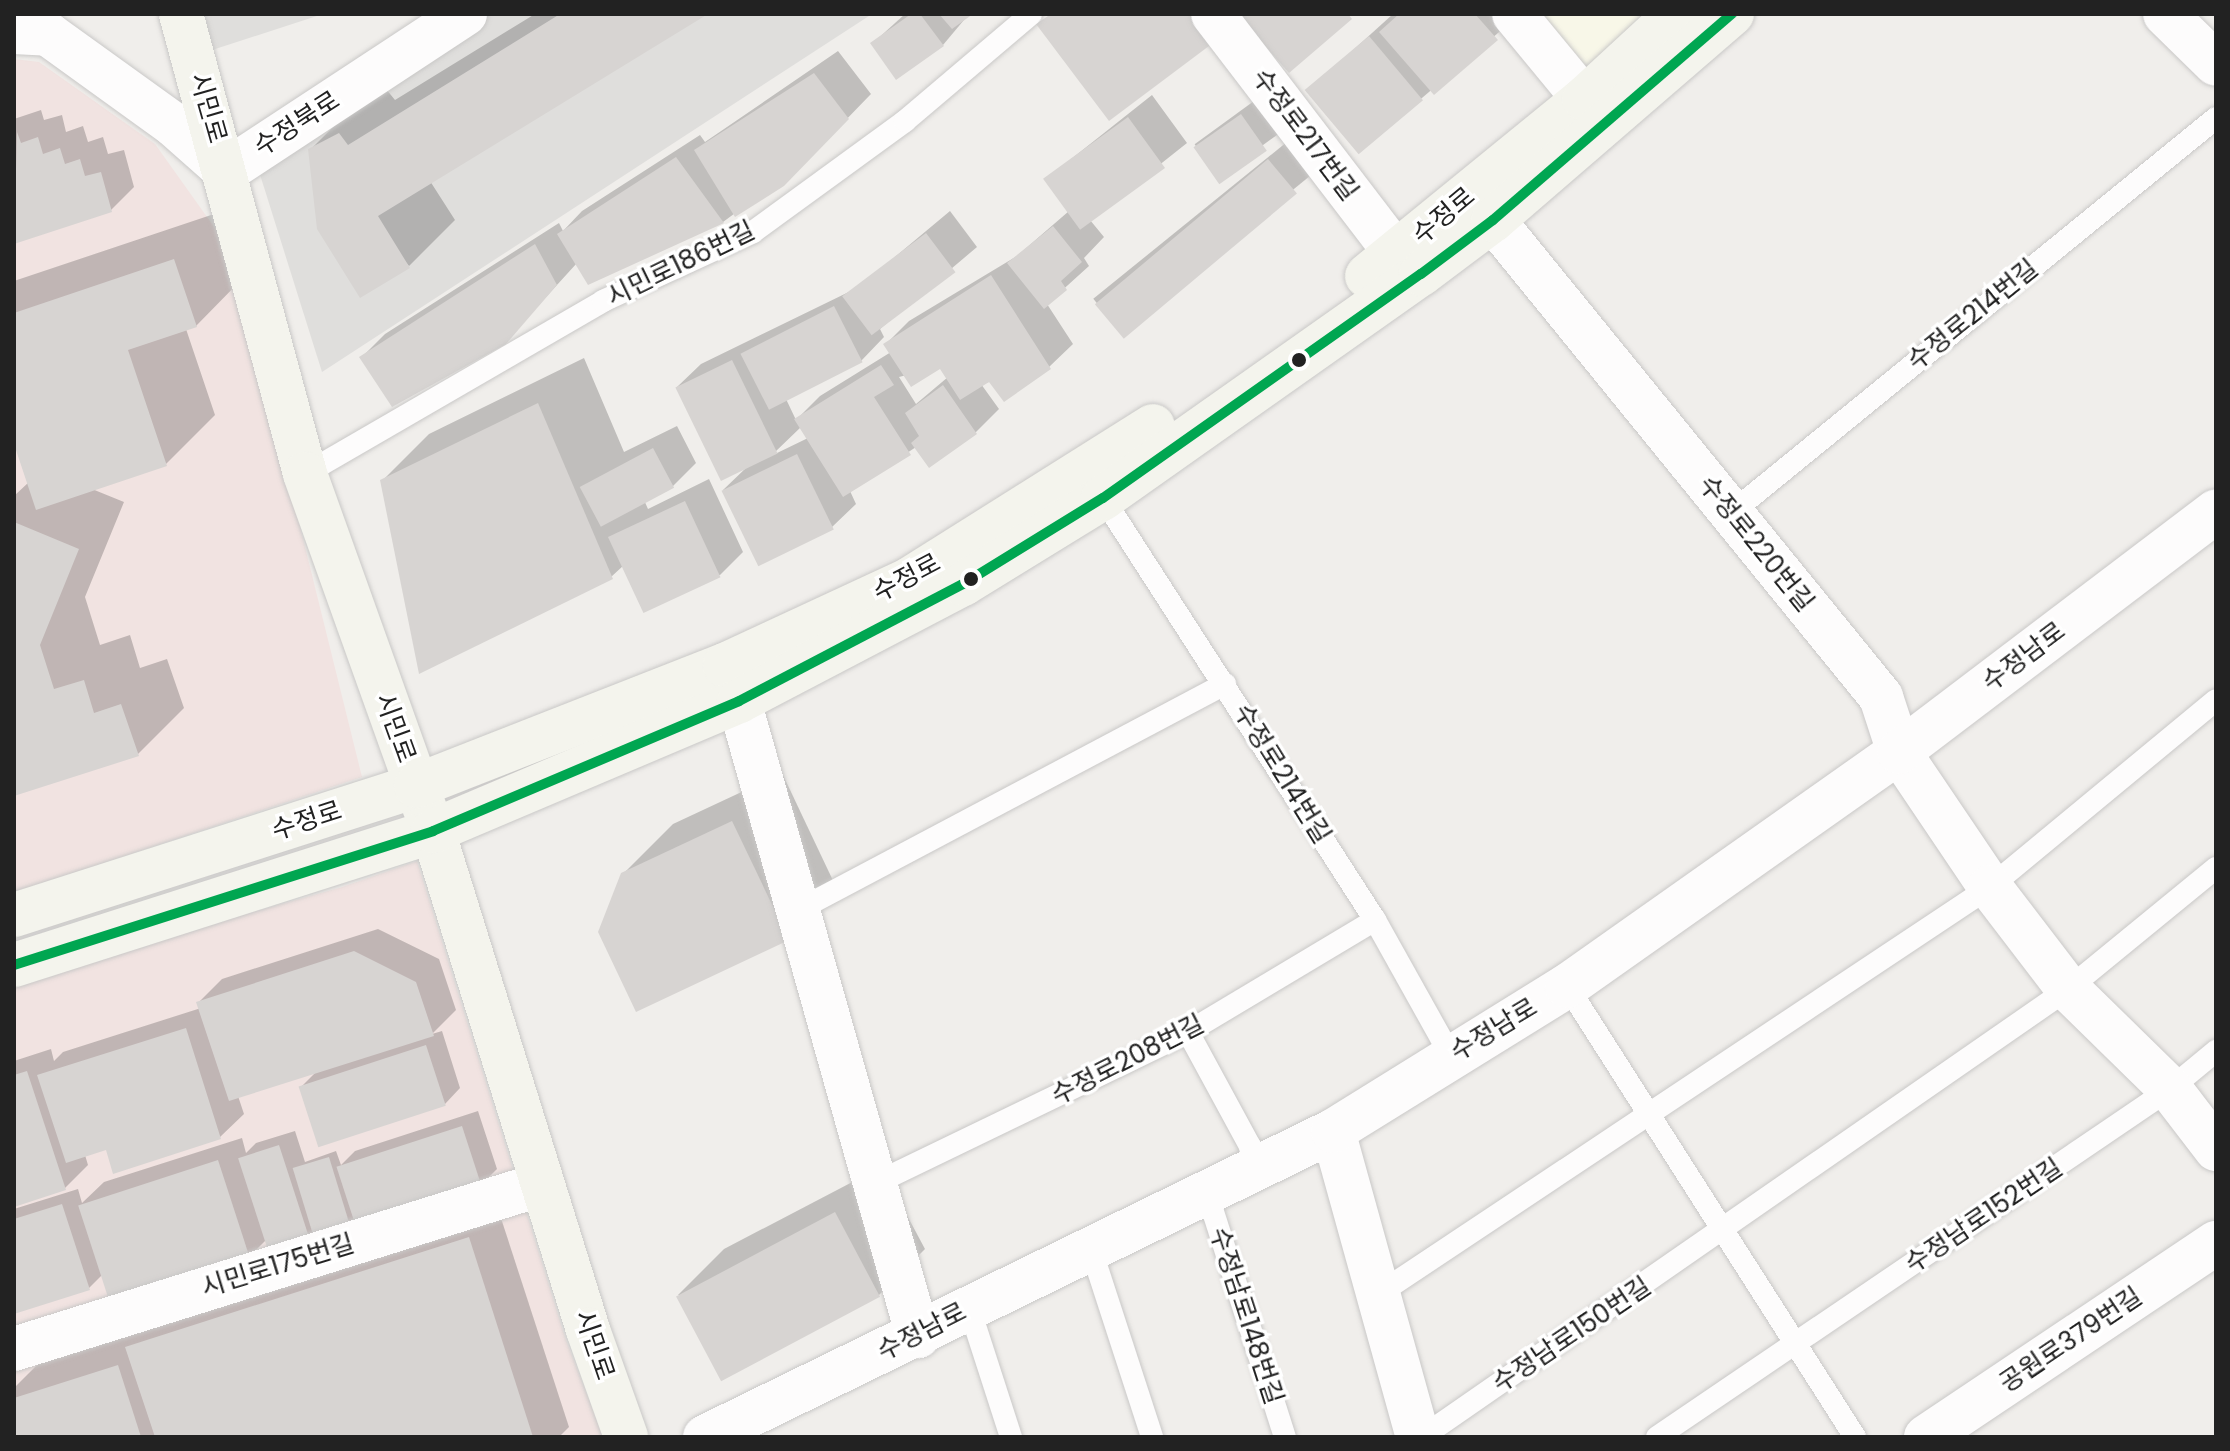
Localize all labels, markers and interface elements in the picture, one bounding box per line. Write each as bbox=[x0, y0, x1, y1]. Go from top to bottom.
street label: 수정로217번길 bbox=[1245, 63, 1365, 207]
street label: 시민로 bbox=[183, 69, 233, 147]
street label: 수정북로 bbox=[248, 85, 346, 163]
street label: 수정로 bbox=[1406, 181, 1482, 251]
street label: 시민로186번길 bbox=[602, 215, 760, 313]
street label: 수정로214번길 bbox=[1901, 253, 2045, 377]
unlabelled marker bbox=[1291, 352, 1307, 368]
street label: 수정로220번길 bbox=[1692, 470, 1820, 618]
street label: 수정로 bbox=[868, 547, 946, 609]
unlabelled marker bbox=[963, 571, 979, 587]
street label: 수정남로 bbox=[1976, 616, 2072, 698]
street label: 시민로 bbox=[368, 689, 422, 767]
street label: 수정로214번길 bbox=[1227, 698, 1337, 850]
street label: 수정로 bbox=[268, 795, 346, 847]
street label: 수정남로 bbox=[1445, 992, 1543, 1068]
street label: 수정로208번길 bbox=[1046, 1008, 1210, 1112]
street label: 수정남로152번길 bbox=[1899, 1152, 2069, 1280]
street label: 수정남로148번길 bbox=[1203, 1223, 1289, 1409]
street label: 시민로175번길 bbox=[198, 1228, 358, 1304]
street label: 수정남로150번길 bbox=[1487, 1270, 1657, 1400]
street label: 공원로379번길 bbox=[1994, 1281, 2148, 1399]
street label: 수정남로 bbox=[872, 1296, 972, 1368]
street label: 시민로 bbox=[568, 1306, 620, 1384]

